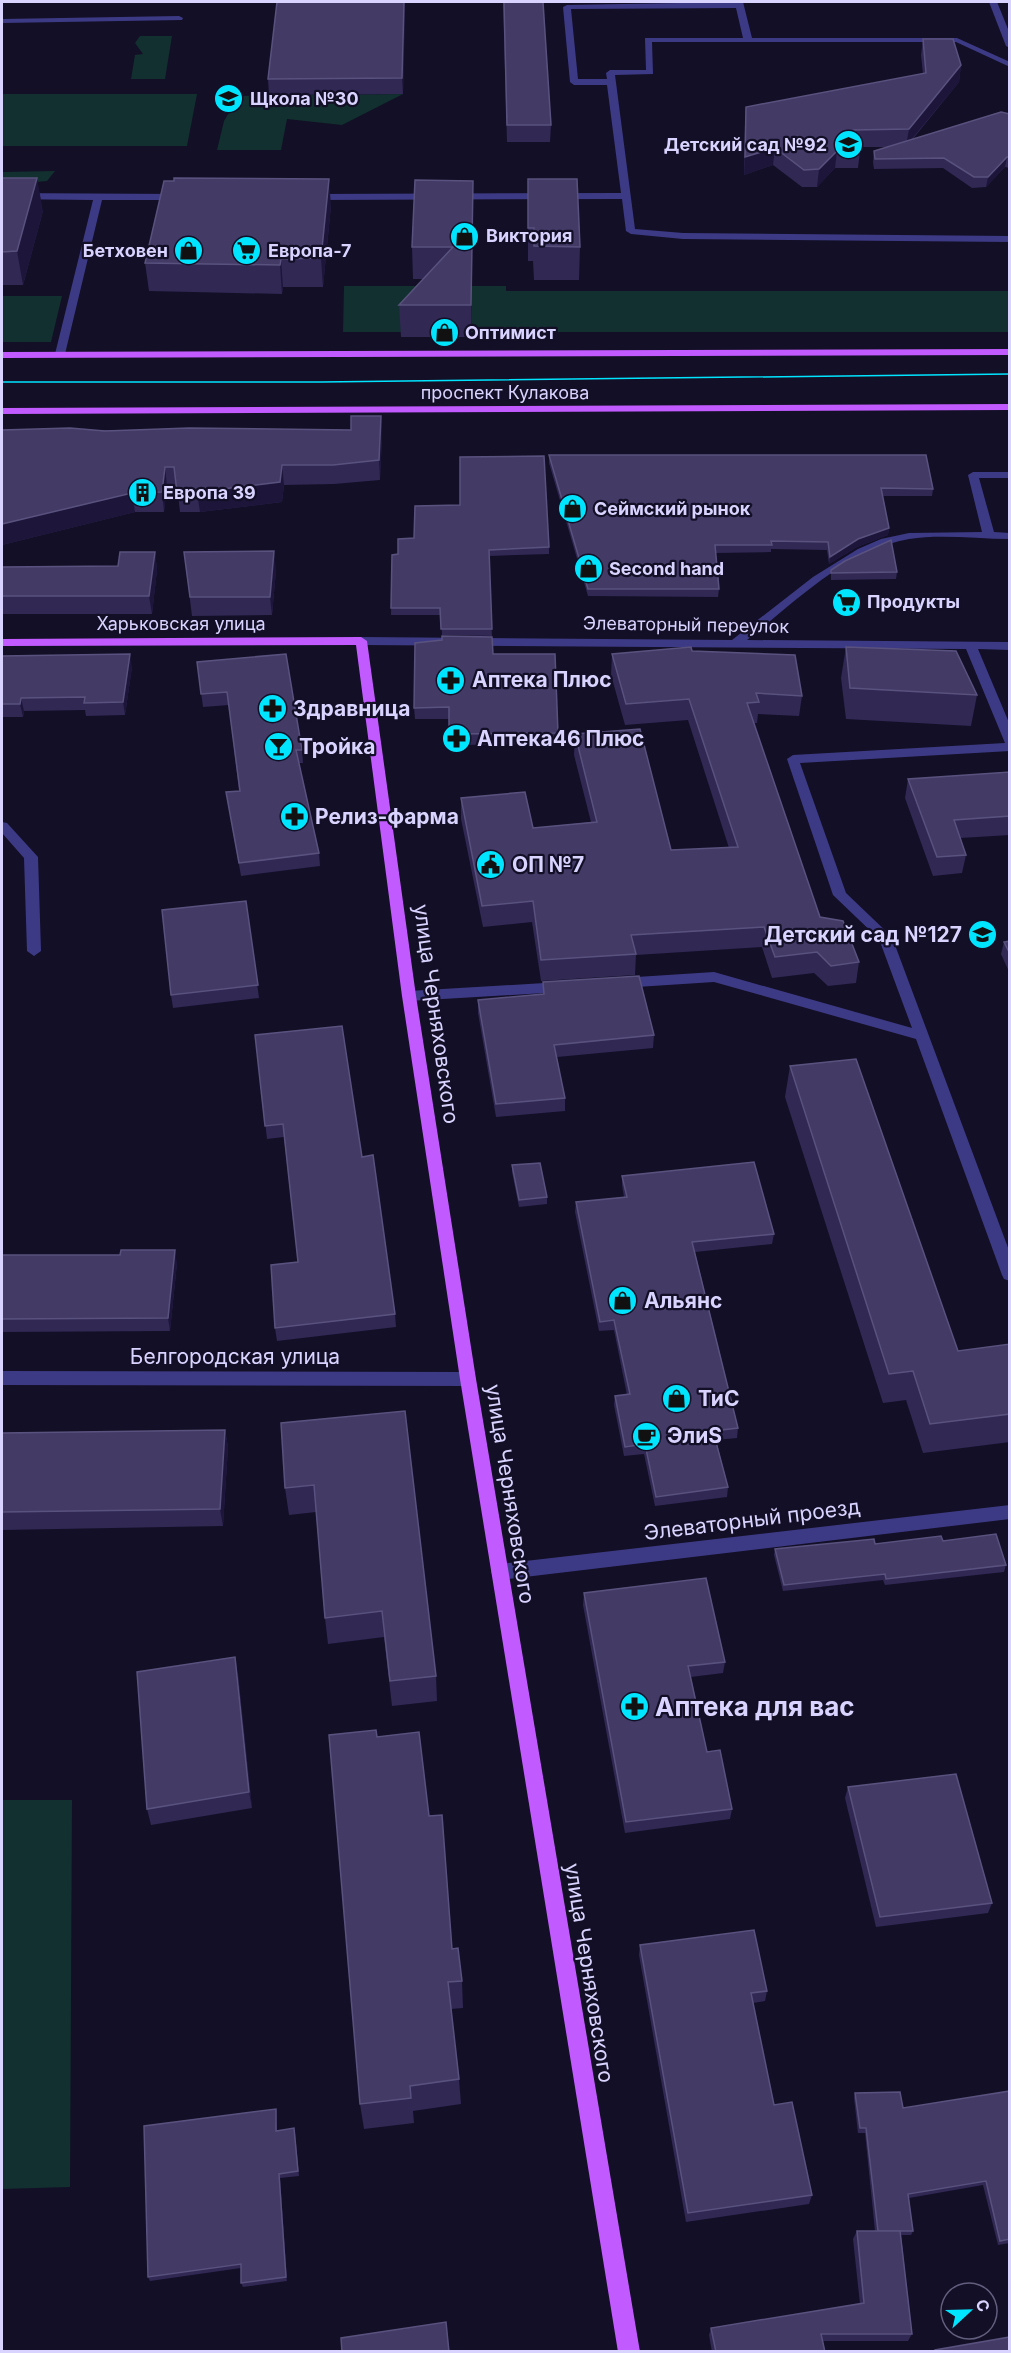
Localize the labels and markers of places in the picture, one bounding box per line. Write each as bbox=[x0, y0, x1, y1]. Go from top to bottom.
school or university icon: Щкола №30 bbox=[213, 83, 245, 115]
place label: Щкола №30 bbox=[250, 88, 359, 109]
school or university icon: Детский сад №92 bbox=[832, 129, 864, 161]
place label: Детский сад №92 bbox=[664, 134, 827, 155]
shop icon: Виктория bbox=[449, 220, 481, 252]
place label: Виктория bbox=[486, 225, 572, 246]
shop icon: Бетховен bbox=[173, 235, 205, 267]
supermarket icon: Европа-7 bbox=[231, 235, 263, 267]
place label: Бетховен bbox=[83, 240, 168, 261]
place label: Европа-7 bbox=[268, 240, 352, 261]
shop icon: Оптимист bbox=[428, 317, 460, 349]
place label: Оптимист bbox=[465, 322, 556, 343]
building icon: Европа 39 bbox=[126, 477, 158, 509]
place label: Европа 39 bbox=[163, 482, 256, 503]
shop icon: Сеймский рынок bbox=[557, 493, 589, 525]
place label: Сеймский рынок bbox=[594, 498, 751, 519]
shop icon: Second hand bbox=[572, 553, 604, 585]
place label: Second hand bbox=[609, 558, 724, 579]
supermarket icon: Продукты bbox=[830, 586, 862, 618]
place label: Продукты bbox=[867, 591, 960, 612]
pharmacy icon: Аптека Плюс bbox=[435, 664, 467, 696]
place label: Аптека Плюс bbox=[472, 667, 612, 692]
pharmacy icon: Здравница bbox=[256, 693, 288, 725]
place label: Здравница bbox=[293, 696, 410, 721]
pharmacy icon: Аптека46 Плюс bbox=[440, 723, 472, 755]
place label: Аптека46 Плюс bbox=[477, 726, 644, 751]
bar icon: Тройка bbox=[262, 731, 294, 763]
place label: Тройка bbox=[299, 734, 375, 759]
pharmacy icon: Релиз-фарма bbox=[278, 801, 310, 833]
place label: Релиз-фарма bbox=[315, 804, 459, 829]
public building icon: ОП №7 bbox=[475, 849, 507, 881]
place label: ОП №7 bbox=[512, 852, 584, 877]
school or university icon: Детский сад №127 bbox=[967, 919, 999, 951]
place label: Детский сад №127 bbox=[764, 922, 962, 947]
shop icon: Альянс bbox=[607, 1285, 639, 1317]
place label: Альянс bbox=[644, 1288, 722, 1313]
shop icon: ТиС bbox=[661, 1383, 693, 1415]
place label: ТиС bbox=[698, 1386, 739, 1411]
cafe icon: ЭлиS bbox=[630, 1420, 662, 1452]
place label: ЭлиS bbox=[667, 1423, 722, 1448]
pharmacy icon: Аптека для вас bbox=[618, 1691, 650, 1723]
place label: Аптека для вас bbox=[655, 1691, 855, 1722]

